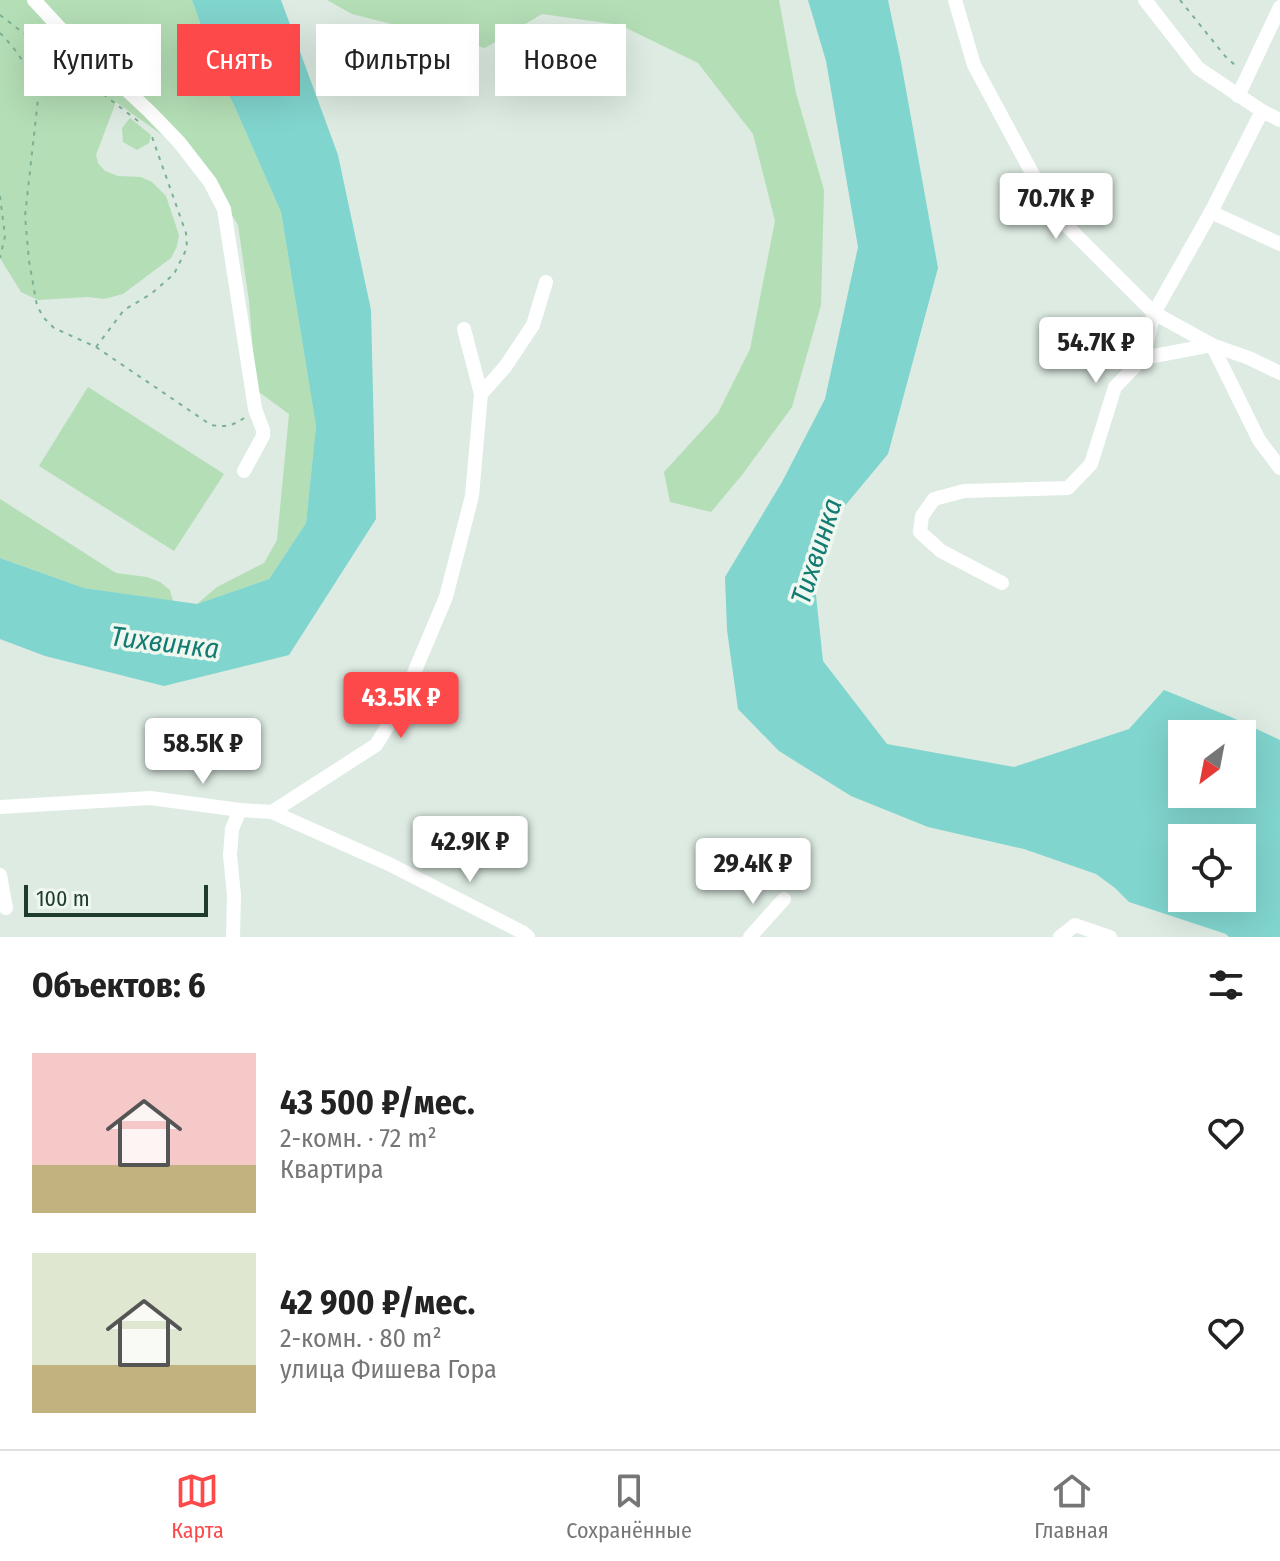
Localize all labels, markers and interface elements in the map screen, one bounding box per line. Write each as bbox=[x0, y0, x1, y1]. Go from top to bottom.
chip: Купить bbox=[24, 24, 161, 96]
chip: Снять bbox=[177, 24, 300, 96]
chip: Фильтры bbox=[316, 24, 479, 96]
chip: Новое bbox=[495, 24, 626, 96]
pin: 70.7K ₽ bbox=[982, 173, 1130, 241]
text: 70.7K ₽ bbox=[1018, 183, 1094, 214]
pin: 54.7K ₽ bbox=[1022, 317, 1170, 385]
text: 54.7K ₽ bbox=[1057, 327, 1135, 358]
water label: Тихвинка bbox=[784, 494, 849, 608]
water label: Тихвинка bbox=[109, 619, 221, 666]
pin: 43.5K ₽ bbox=[327, 672, 475, 740]
text: 43.5K ₽ bbox=[362, 682, 440, 713]
pin: 58.5K ₽ bbox=[129, 718, 277, 786]
north arrow bbox=[1168, 720, 1256, 808]
map controls bbox=[1168, 720, 1256, 912]
text: 58.5K ₽ bbox=[163, 728, 243, 759]
pin: 42.9K ₽ bbox=[396, 816, 544, 884]
button: locate bbox=[1168, 824, 1256, 912]
text: 42.9K ₽ bbox=[431, 826, 509, 857]
pin: 29.4K ₽ bbox=[679, 838, 827, 906]
text: 29.4K ₽ bbox=[714, 848, 792, 879]
scale bar bbox=[24, 881, 208, 917]
text: 100 m bbox=[36, 885, 90, 912]
icon: filters bbox=[1204, 963, 1248, 1007]
text: Объектов: 6 bbox=[32, 965, 206, 1006]
text: 43 500 ₽/мес. bbox=[280, 1082, 475, 1123]
icon: home bbox=[96, 1085, 192, 1181]
icon: heart bbox=[1204, 1111, 1248, 1155]
text: 2-комн. · 72 m² bbox=[280, 1123, 437, 1154]
text: Квартира bbox=[280, 1154, 384, 1185]
text: 42 900 ₽/мес. bbox=[280, 1282, 475, 1323]
icon: home bbox=[96, 1285, 192, 1381]
icon: heart bbox=[1204, 1311, 1248, 1355]
text: 2-комн. · 80 m² bbox=[280, 1323, 442, 1354]
text: улица Фишева Гора bbox=[280, 1354, 497, 1385]
tab: Карта bbox=[171, 1469, 224, 1544]
tab: Сохранённые bbox=[566, 1469, 692, 1544]
tab: Главная bbox=[1034, 1469, 1109, 1544]

